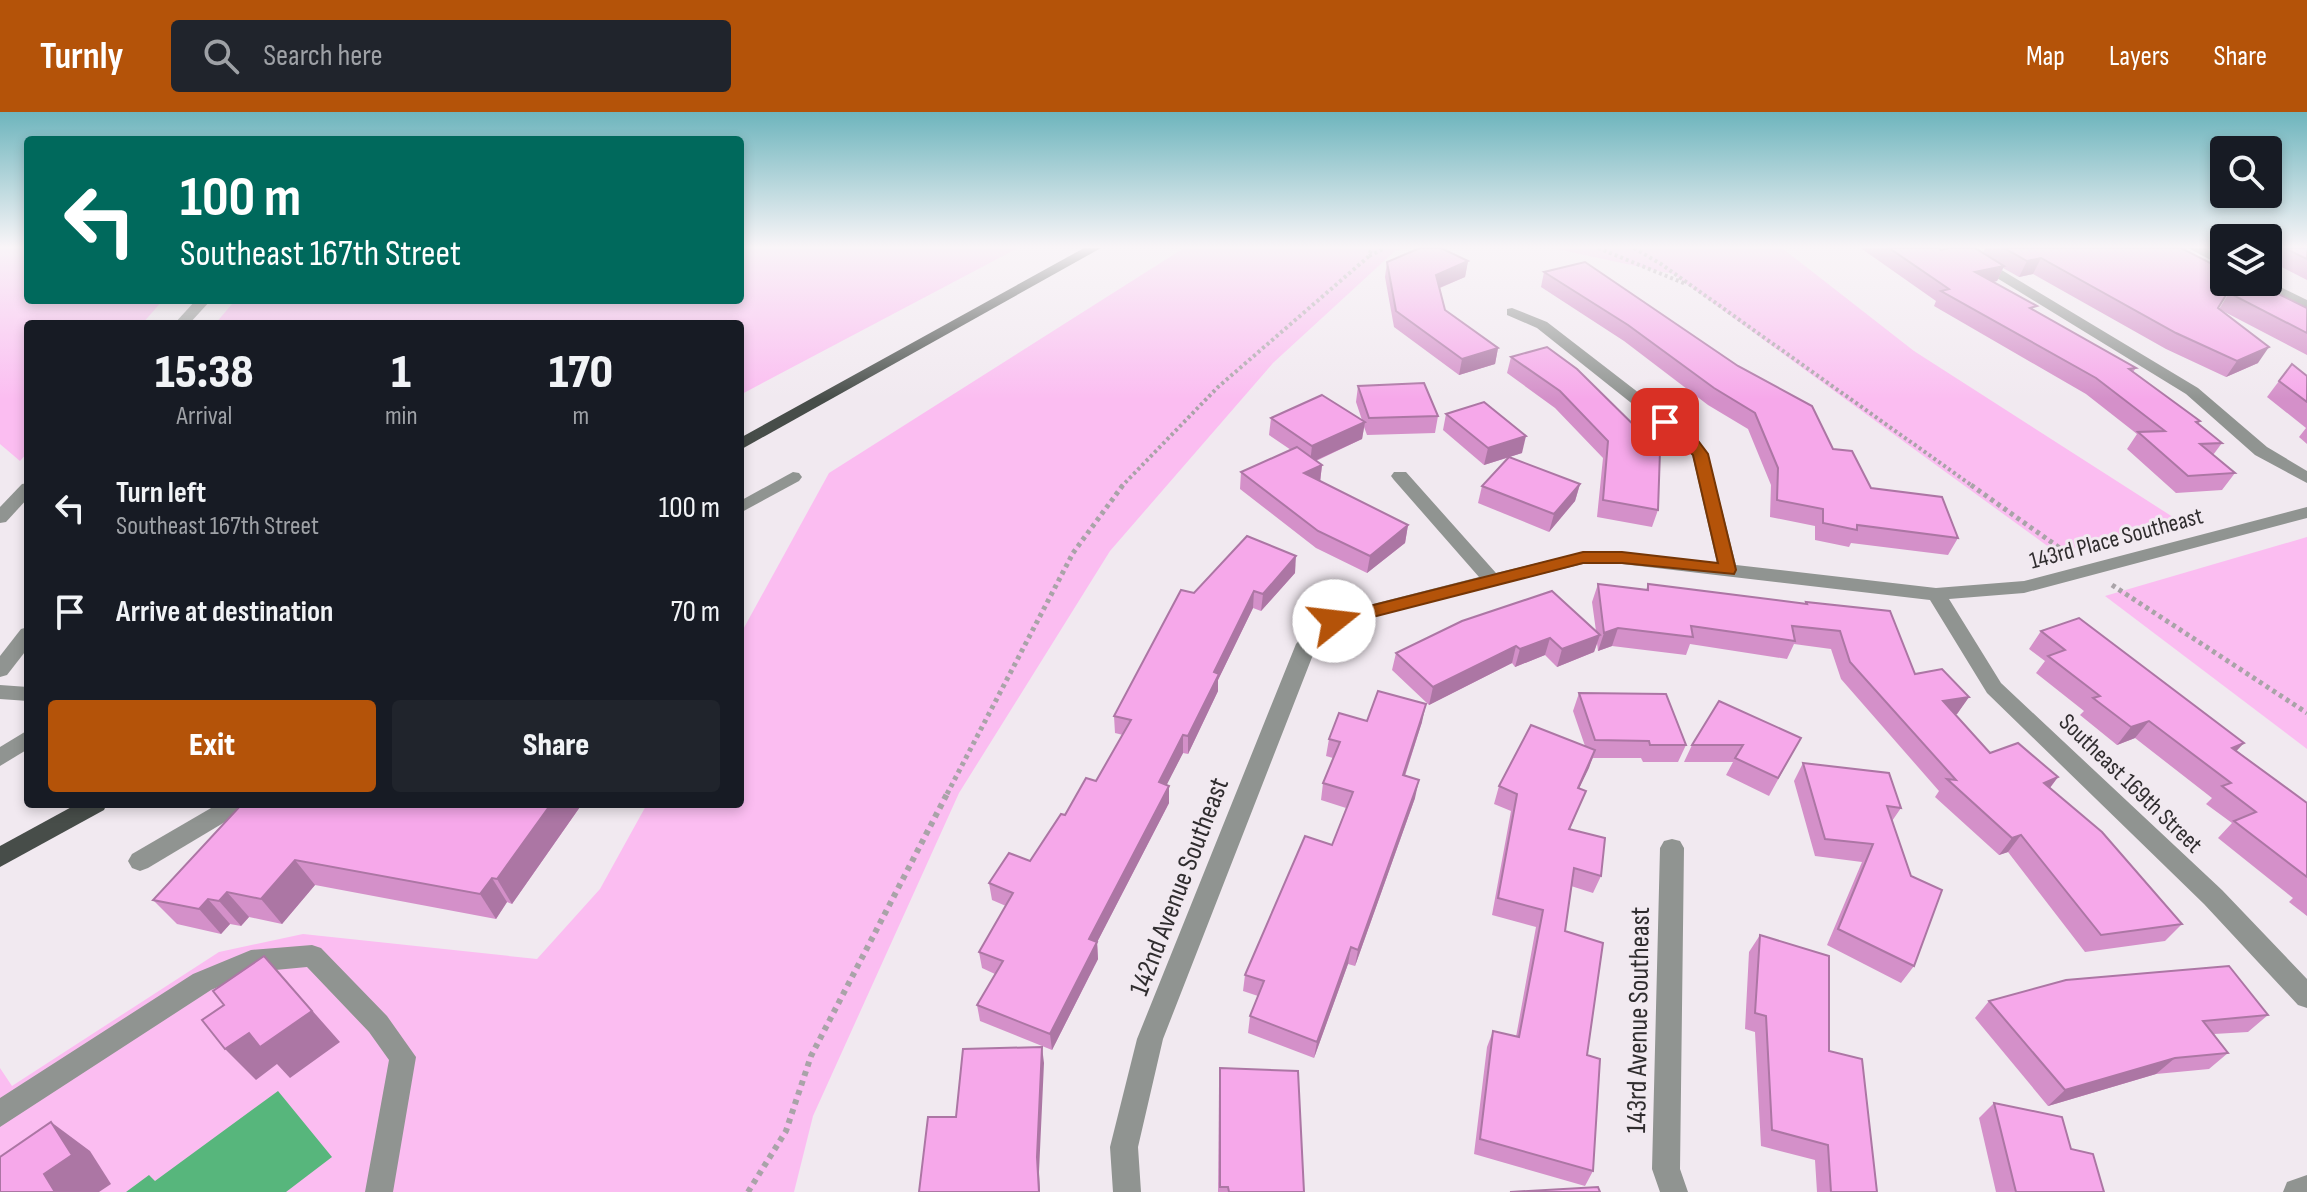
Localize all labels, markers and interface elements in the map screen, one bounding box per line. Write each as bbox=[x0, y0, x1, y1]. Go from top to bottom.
search box bbox=[171, 20, 731, 92]
text: Turnly bbox=[40, 34, 123, 79]
icon: search bbox=[199, 34, 243, 78]
text: Search here bbox=[263, 38, 383, 74]
text: Map bbox=[2026, 40, 2065, 73]
text: Layers bbox=[2109, 40, 2169, 73]
text: Share bbox=[2213, 40, 2267, 73]
map controls bbox=[2210, 136, 2282, 296]
button: search bbox=[2210, 136, 2282, 208]
text: 100 m bbox=[180, 165, 301, 232]
icon: left bbox=[48, 168, 152, 272]
button: layers bbox=[2210, 224, 2282, 296]
text: Southeast 167th Street bbox=[180, 233, 461, 276]
text: 15:38 bbox=[155, 344, 254, 401]
text: 1 bbox=[391, 344, 411, 401]
text: 170 bbox=[549, 344, 613, 401]
pin bbox=[1631, 388, 1699, 456]
icon: arrive bbox=[1643, 400, 1687, 444]
text: Arrival bbox=[176, 401, 232, 432]
text: min bbox=[385, 401, 418, 432]
text: m bbox=[572, 401, 589, 432]
text: Turn left bbox=[116, 475, 206, 511]
icon: left bbox=[48, 486, 92, 530]
text: 100 m bbox=[659, 490, 720, 526]
street label: 143rd Place Southeast bbox=[2026, 501, 2206, 576]
text: Southeast 167th Street bbox=[116, 511, 319, 542]
position arrow bbox=[1292, 579, 1376, 663]
icon: arrive bbox=[48, 590, 92, 634]
text: Arrive at destination bbox=[116, 594, 333, 630]
text: 70 m bbox=[671, 594, 720, 630]
button: Exit bbox=[48, 700, 376, 792]
button: Share bbox=[392, 700, 720, 792]
street label: Southeast 169th Street bbox=[2053, 708, 2208, 859]
street label: 142nd Avenue Southeast bbox=[1123, 773, 1236, 1000]
street label: 143rd Avenue Southeast bbox=[1620, 907, 1657, 1134]

